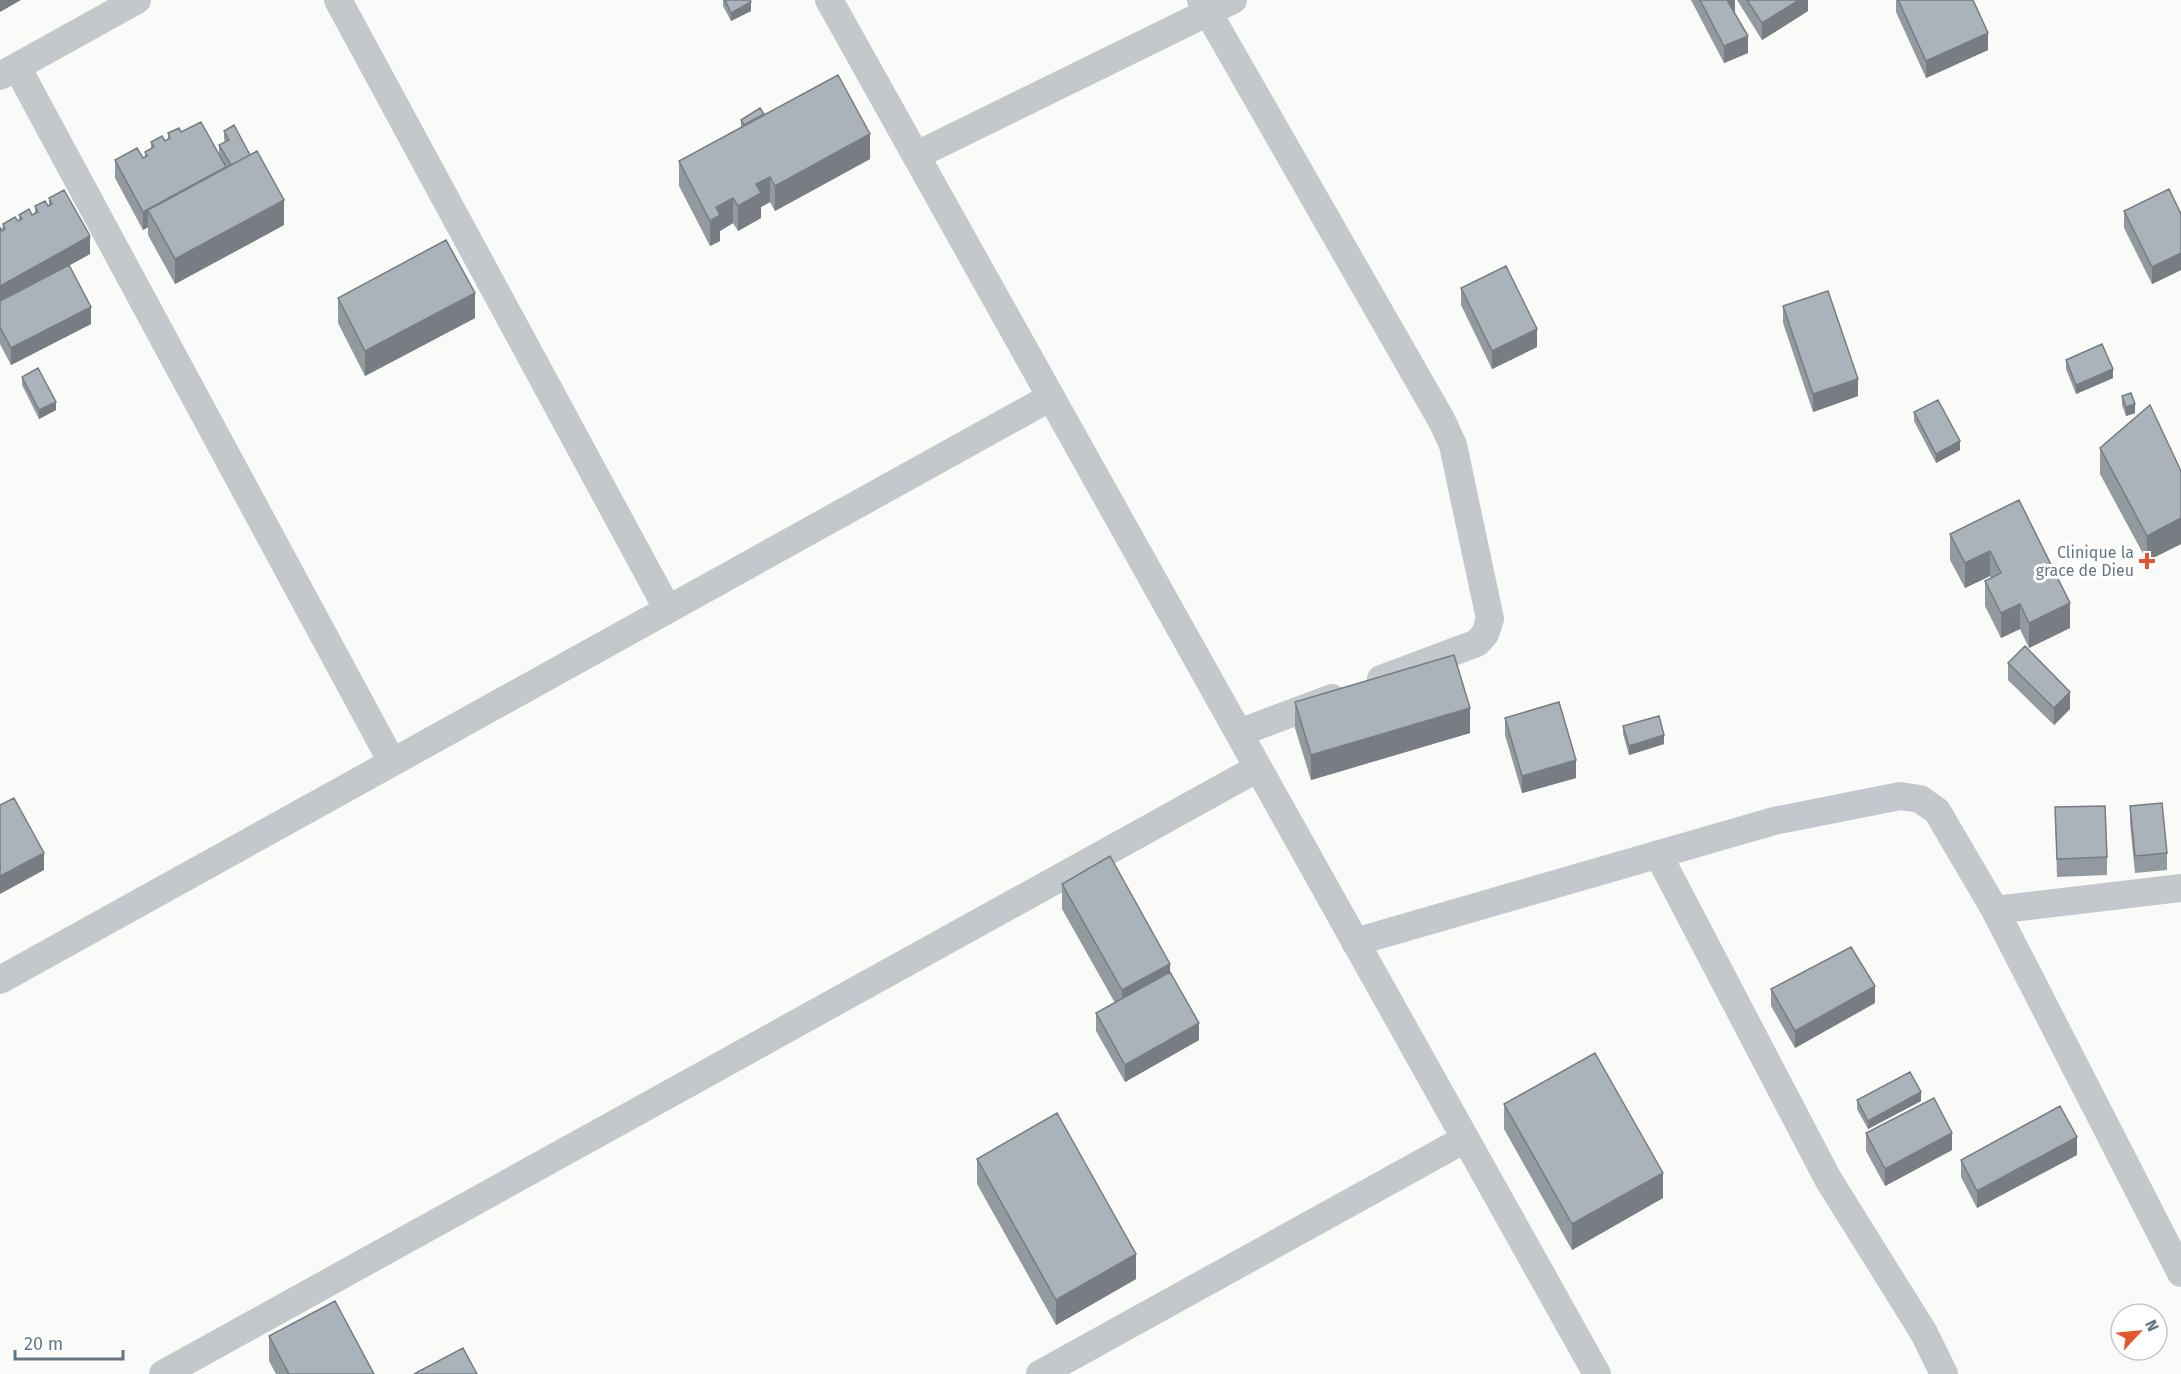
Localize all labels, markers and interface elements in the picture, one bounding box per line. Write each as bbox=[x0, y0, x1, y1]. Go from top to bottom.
place label: Clinique la grace de Dieu bbox=[2036, 543, 2134, 580]
marker: Clinique la grace de Dieu bbox=[2138, 552, 2156, 570]
north arrow bbox=[2109, 1302, 2169, 1362]
text: N bbox=[2141, 1317, 2163, 1335]
scale bar bbox=[15, 1323, 123, 1361]
text: 20 m bbox=[24, 1333, 63, 1355]

